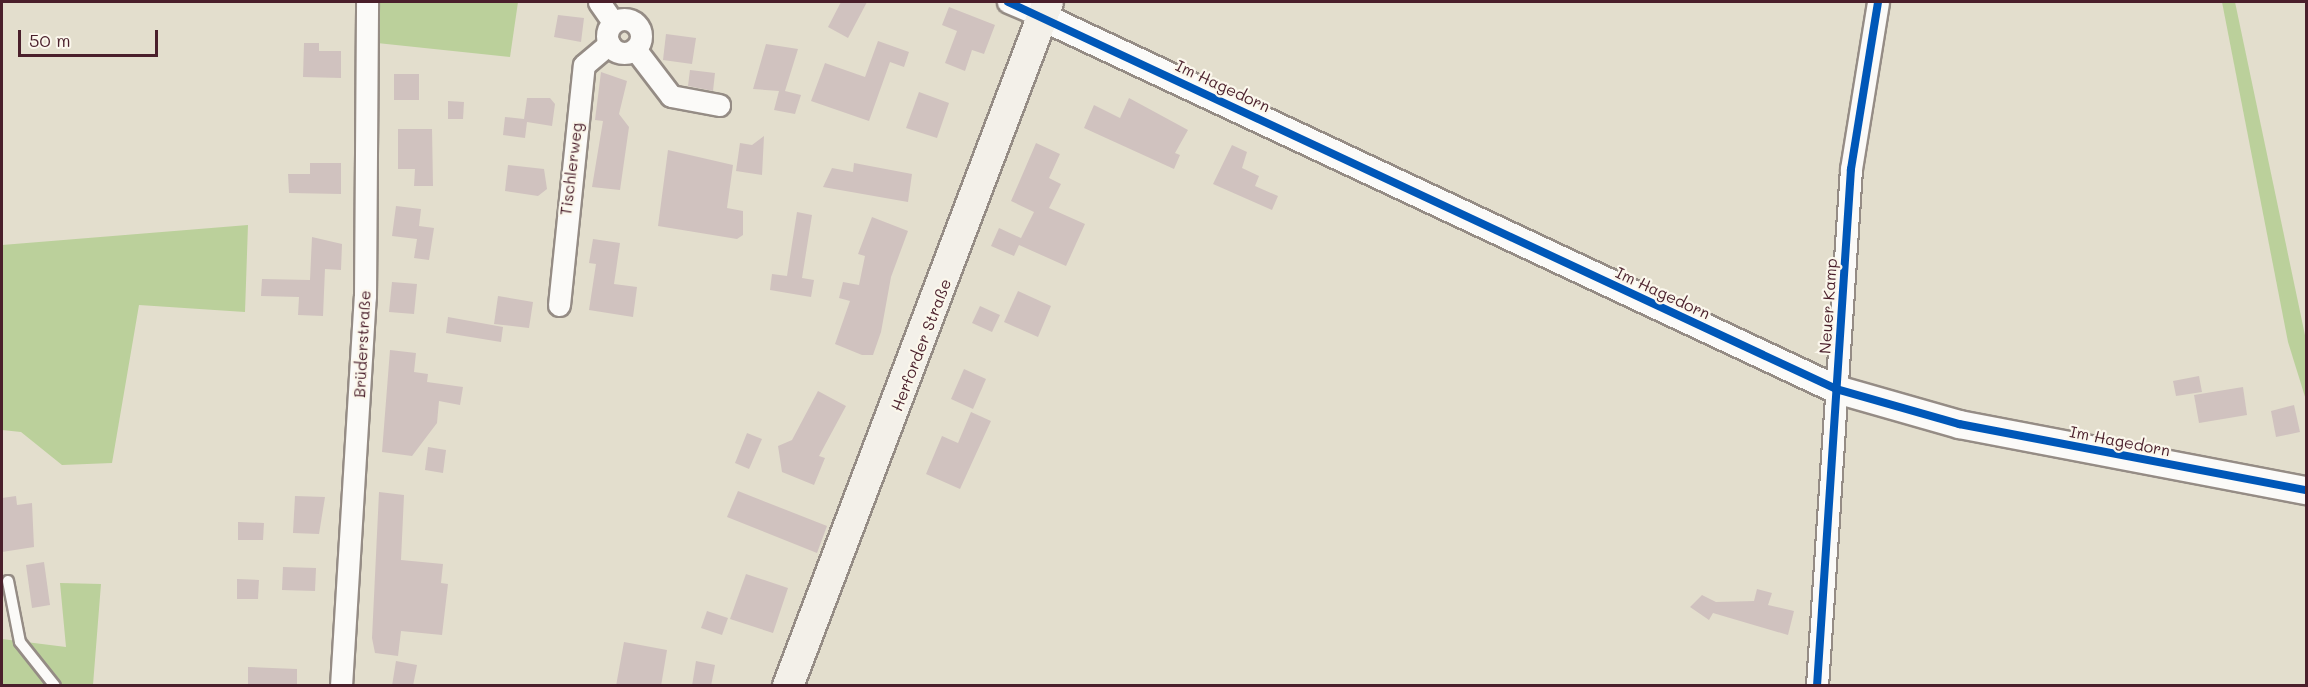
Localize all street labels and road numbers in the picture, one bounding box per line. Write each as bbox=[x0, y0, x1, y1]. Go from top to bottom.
street label: Im Hagedorn bbox=[1173, 56, 1273, 116]
street label: Tischlerweg bbox=[556, 121, 586, 217]
street label: Neuer Kamp bbox=[1815, 258, 1841, 354]
street label: Im Hagedorn bbox=[1613, 263, 1713, 323]
street label: Herforder Straße bbox=[887, 276, 955, 414]
street label: Brüderstraße bbox=[350, 290, 374, 398]
street label: Im Hagedorn bbox=[2068, 422, 2172, 460]

